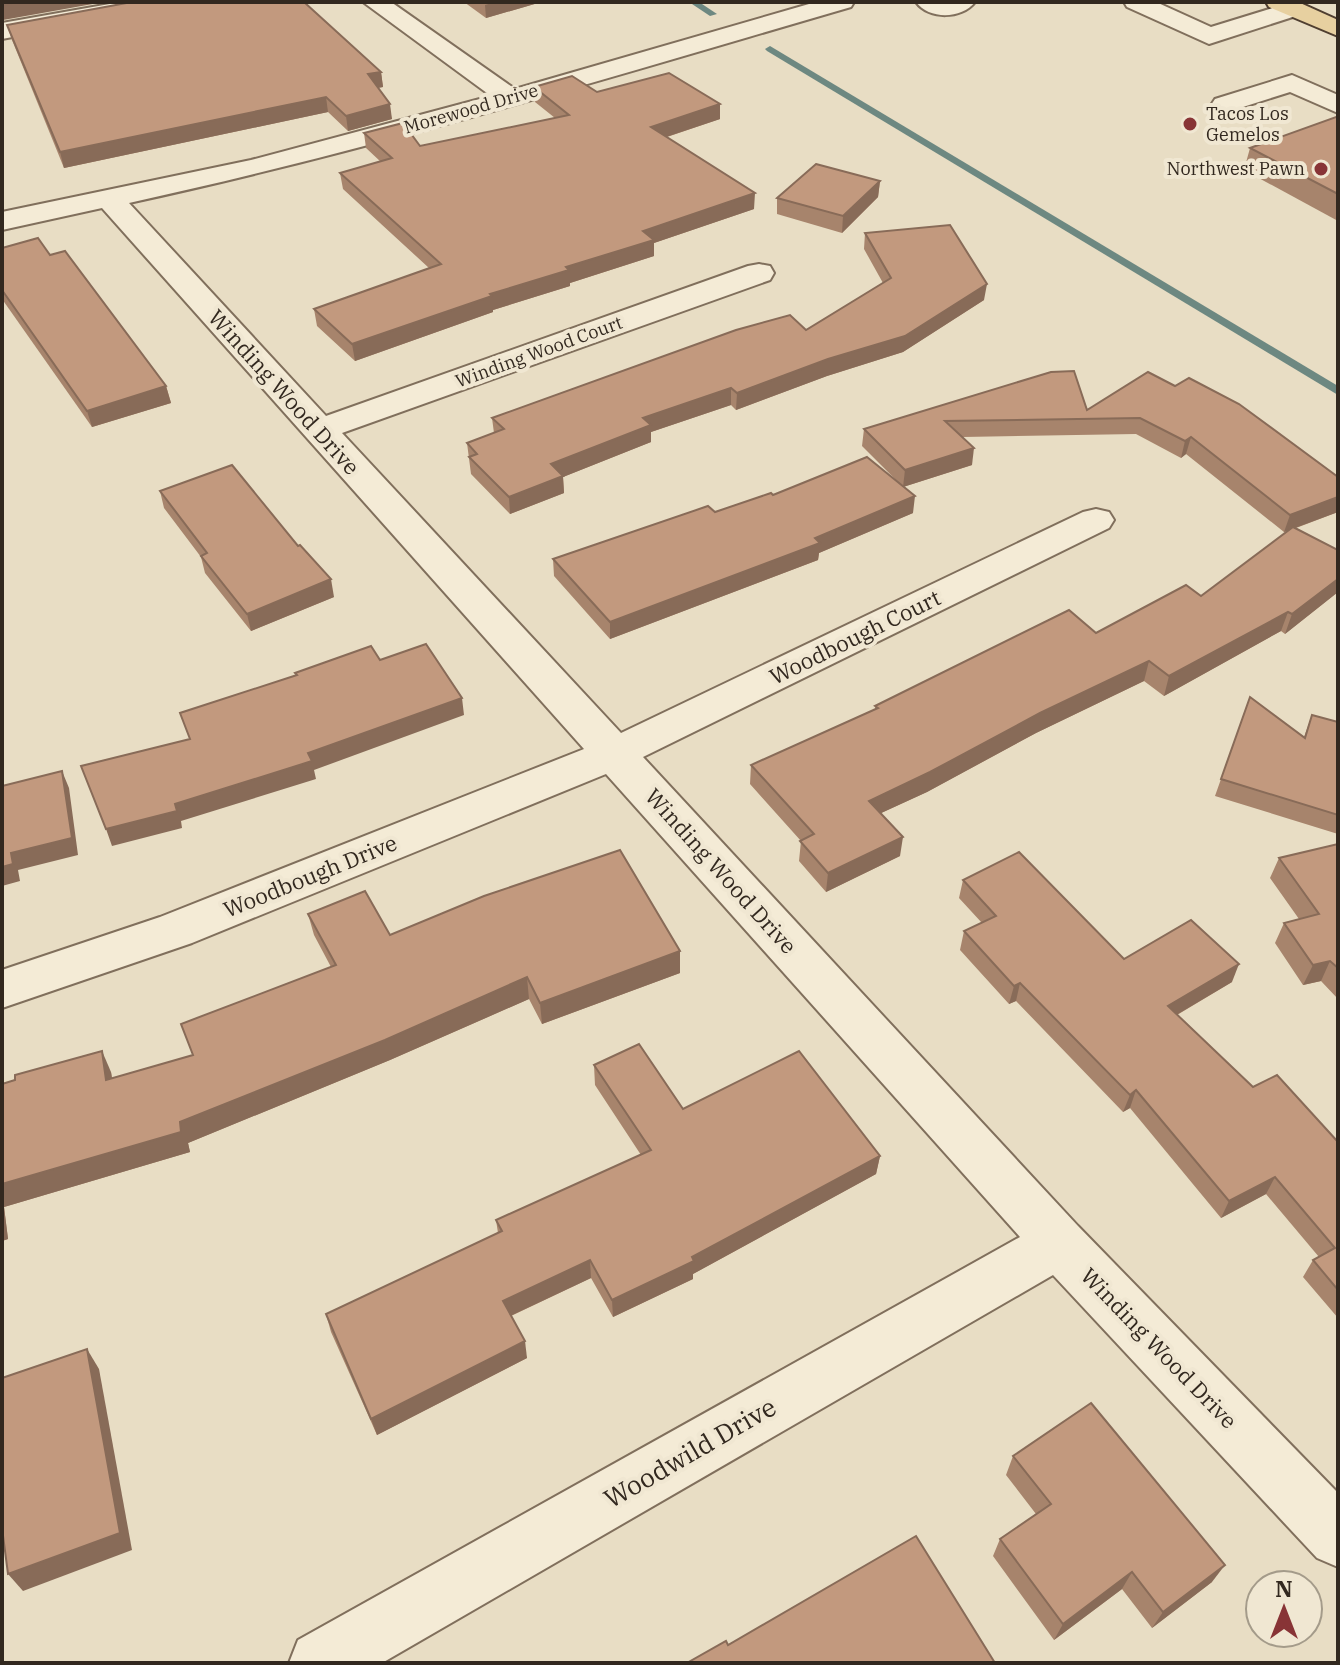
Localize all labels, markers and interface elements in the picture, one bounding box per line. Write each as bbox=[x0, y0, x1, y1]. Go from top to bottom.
street label: Morewood Drive bbox=[401, 78, 541, 139]
place label: Tacos Los Gemelos bbox=[1206, 102, 1289, 146]
marker: Tacos Los Gemelos bbox=[1181, 115, 1199, 133]
place label: Northwest Pawn bbox=[1167, 157, 1305, 180]
marker: Northwest Pawn bbox=[1312, 160, 1330, 178]
street label: Winding Wood Drive bbox=[202, 303, 366, 481]
street label: Winding Wood Court bbox=[452, 311, 626, 392]
street label: Woodbough Court bbox=[764, 582, 945, 691]
street label: Winding Wood Drive bbox=[639, 782, 803, 960]
street label: Woodbough Drive bbox=[219, 828, 401, 924]
street label: Winding Wood Drive bbox=[1075, 1261, 1244, 1434]
street label: Woodwild Drive bbox=[597, 1389, 782, 1515]
north arrow bbox=[1244, 1569, 1324, 1649]
text: N bbox=[1275, 1574, 1293, 1603]

